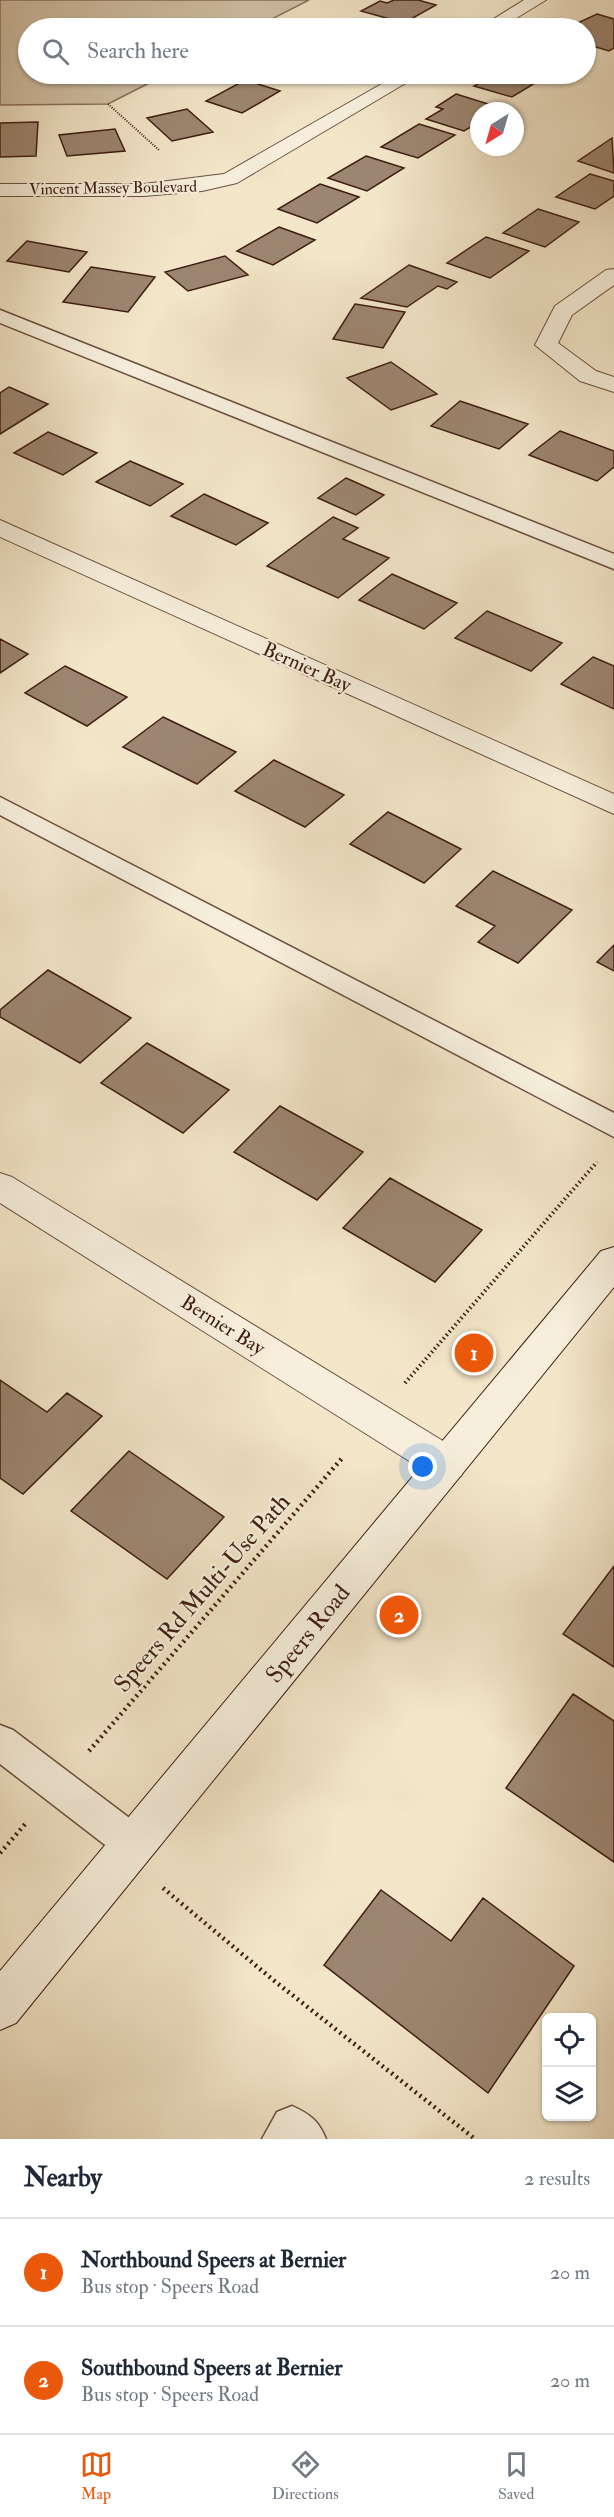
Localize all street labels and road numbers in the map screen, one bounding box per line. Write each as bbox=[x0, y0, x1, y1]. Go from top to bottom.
street label: Vincent Massey Boulevard bbox=[29, 177, 197, 199]
street label: Bernier Bay bbox=[259, 636, 356, 698]
street label: Bernier Bay bbox=[176, 1289, 271, 1361]
street label: Speers Rd Multi-Use Path bbox=[107, 1487, 297, 1699]
street label: Speers Road bbox=[259, 1578, 357, 1690]

